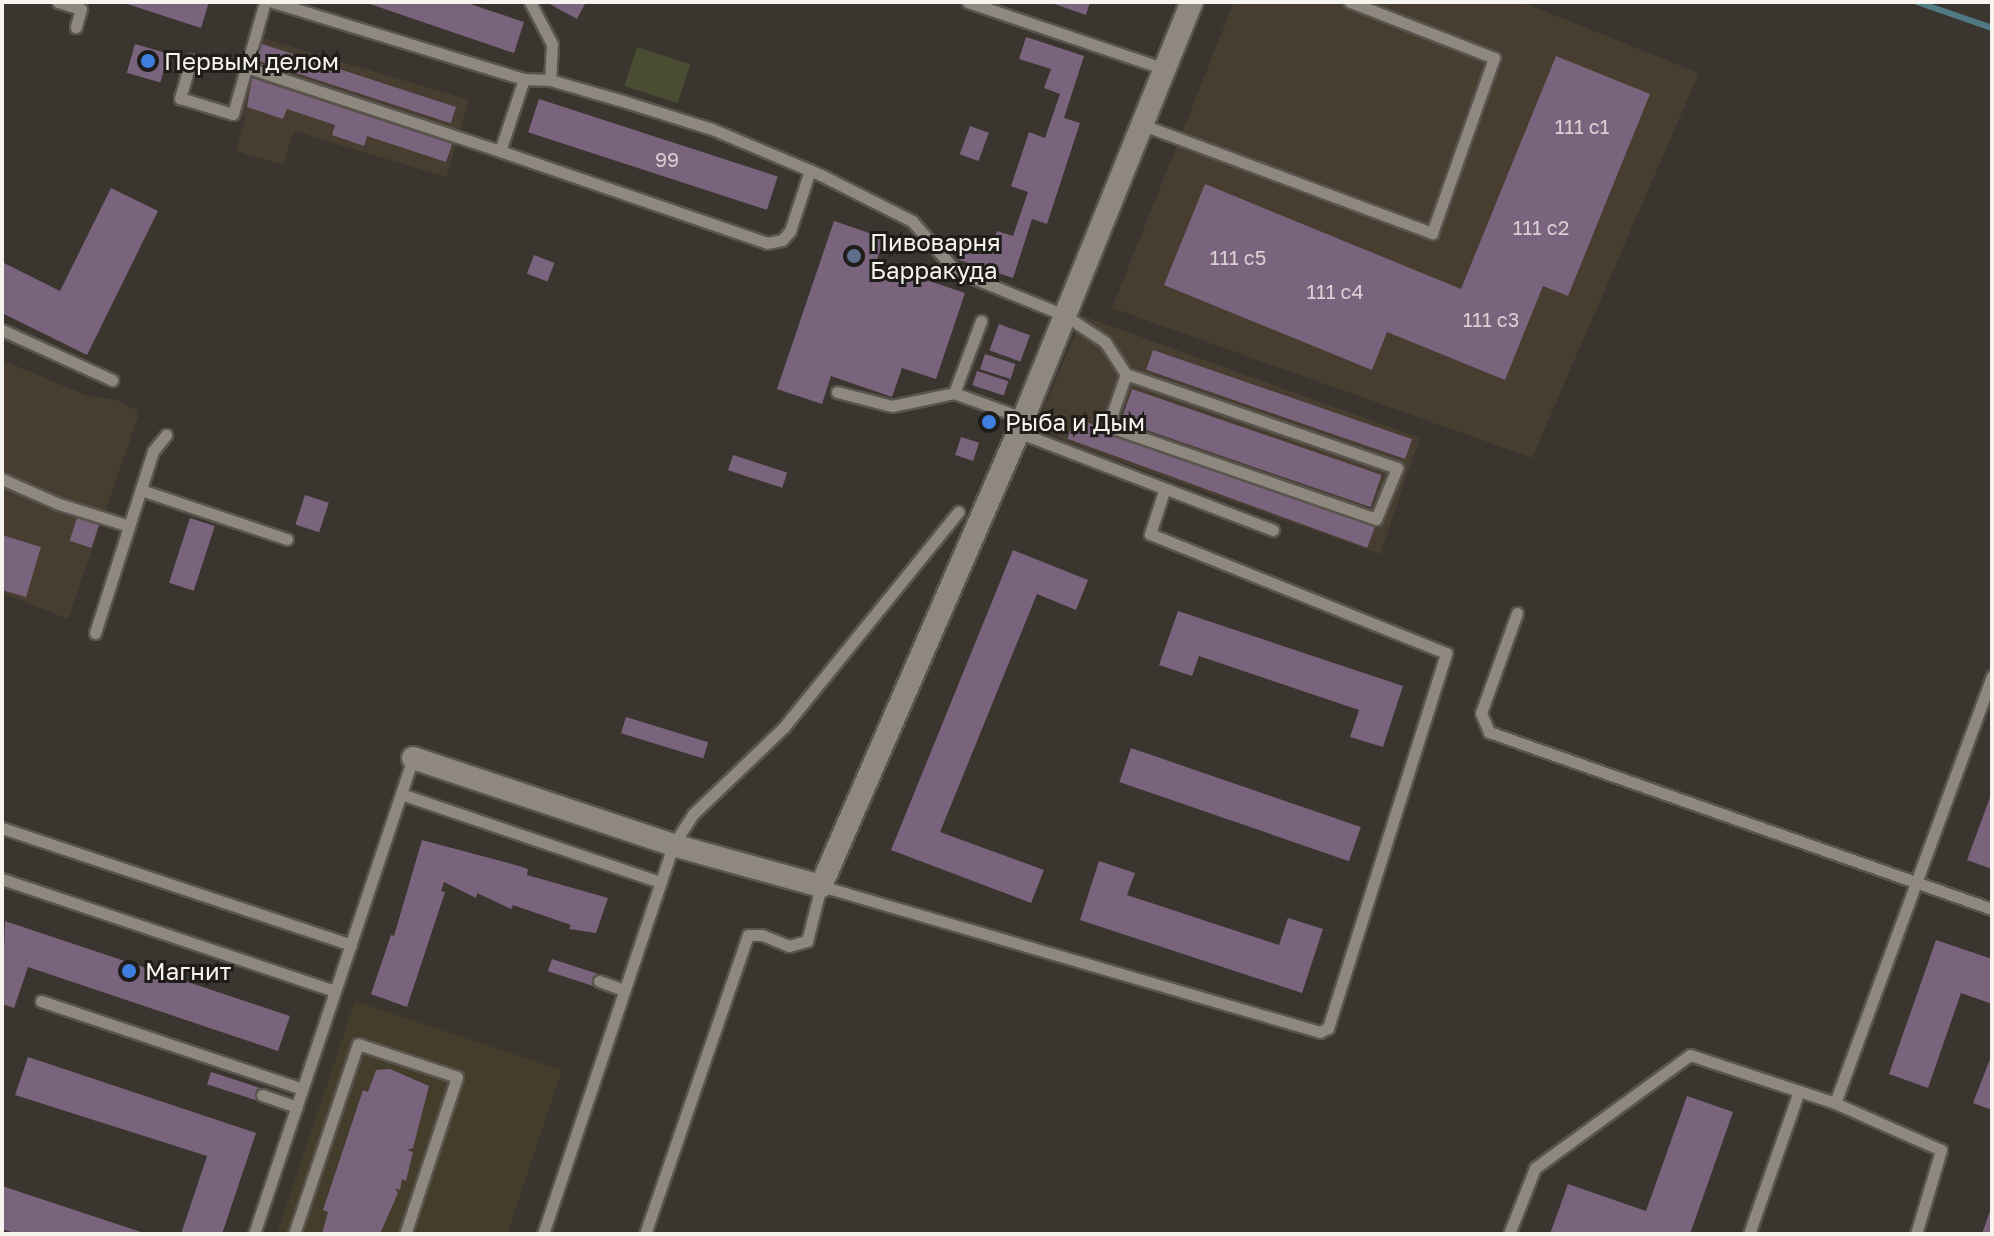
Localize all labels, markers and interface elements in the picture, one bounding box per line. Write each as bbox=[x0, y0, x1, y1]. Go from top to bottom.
place label: Первым делом bbox=[164, 47, 339, 75]
marker: Первым делом bbox=[139, 52, 157, 70]
house number: 111 с1 bbox=[1555, 114, 1609, 138]
house number: 99 bbox=[655, 147, 679, 171]
house number: 111 с2 bbox=[1513, 215, 1569, 239]
place label: Пивоварня Барракуда bbox=[870, 228, 1001, 284]
house number: 111 с5 bbox=[1210, 245, 1266, 269]
marker: Пивоварня Барракуда bbox=[845, 247, 863, 265]
house number: 111 с4 bbox=[1306, 279, 1364, 303]
house number: 111 с3 bbox=[1463, 307, 1519, 331]
place label: Рыба и Дым bbox=[1005, 408, 1145, 436]
marker: Рыба и Дым bbox=[980, 413, 998, 431]
place label: Магнит bbox=[145, 957, 231, 985]
marker: Магнит bbox=[120, 962, 138, 980]

